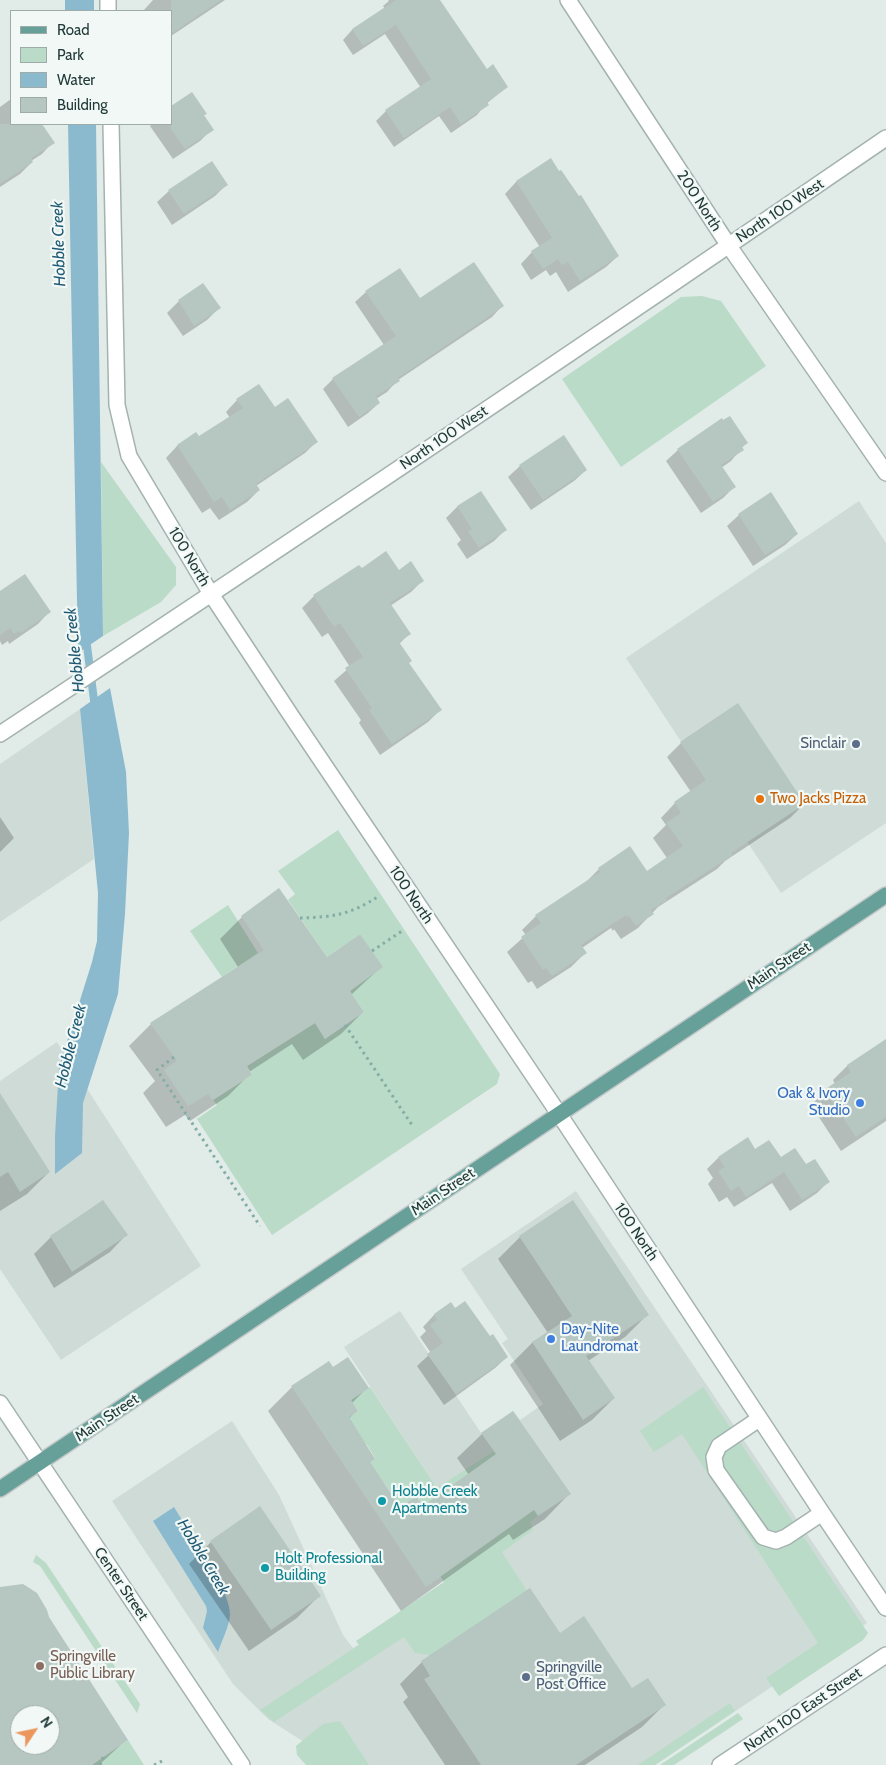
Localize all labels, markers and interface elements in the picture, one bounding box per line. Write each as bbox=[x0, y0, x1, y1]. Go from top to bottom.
legend bbox=[10, 10, 172, 125]
text: Road bbox=[57, 21, 90, 39]
text: Park bbox=[57, 46, 84, 64]
text: Water bbox=[57, 71, 95, 89]
text: Building bbox=[57, 96, 108, 114]
street label: 200 North bbox=[673, 167, 725, 235]
street label: North 100 West bbox=[733, 175, 827, 247]
water label: Hobble Creek bbox=[48, 201, 70, 287]
street label: North 100 West bbox=[397, 402, 491, 474]
street label: 100 North bbox=[164, 524, 214, 590]
water label: Hobble Creek bbox=[61, 607, 89, 693]
place label: Sinclair bbox=[800, 735, 846, 753]
marker: Sinclair bbox=[850, 738, 862, 750]
place label: Two Jacks Pizza bbox=[770, 790, 866, 808]
marker: Two Jacks Pizza bbox=[754, 793, 766, 805]
street label: 100 North bbox=[385, 863, 437, 927]
street label: Main Street bbox=[744, 938, 814, 994]
water label: Hobble Creek bbox=[51, 1002, 91, 1090]
place label: Oak & Ivory Studio bbox=[777, 1085, 850, 1120]
marker: Oak & Ivory Studio bbox=[854, 1097, 866, 1109]
street label: Main Street bbox=[408, 1164, 478, 1220]
street label: 100 North bbox=[610, 1200, 662, 1264]
place label: Day-Nite Laundromat bbox=[561, 1321, 638, 1356]
marker: Day-Nite Laundromat bbox=[545, 1333, 557, 1345]
street label: Main Street bbox=[72, 1390, 142, 1446]
place label: Hobble Creek Apartments bbox=[392, 1483, 478, 1518]
marker: Hobble Creek Apartments bbox=[376, 1495, 388, 1507]
water label: Hobble Creek bbox=[173, 1516, 233, 1598]
street label: Center Street bbox=[90, 1544, 152, 1624]
place label: Holt Professional Building bbox=[275, 1550, 382, 1585]
marker: Holt Professional Building bbox=[259, 1562, 271, 1574]
place label: Springville Public Library bbox=[50, 1648, 135, 1683]
place label: Springville Post Office bbox=[536, 1659, 606, 1694]
marker: Springville Public Library bbox=[34, 1660, 46, 1672]
street label: North 100 East Street bbox=[741, 1664, 865, 1756]
marker: Springville Post Office bbox=[520, 1671, 532, 1683]
north arrow bbox=[10, 1705, 60, 1755]
text: N bbox=[36, 1713, 57, 1731]

